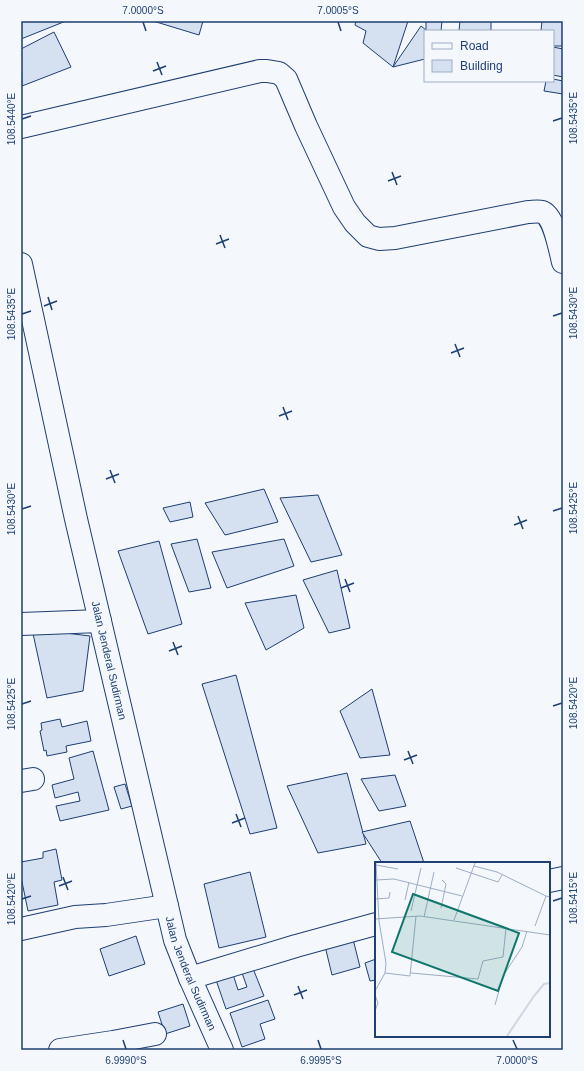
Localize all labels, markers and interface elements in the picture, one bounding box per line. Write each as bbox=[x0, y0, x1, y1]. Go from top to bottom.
text: 7.0000°S bbox=[122, 5, 164, 16]
text: 7.0005°S bbox=[317, 5, 359, 16]
legend bbox=[424, 30, 554, 82]
text: Road bbox=[460, 39, 489, 53]
text: Building bbox=[460, 59, 503, 73]
text: 108.5435°E bbox=[568, 91, 579, 144]
text: 108.5440°E bbox=[6, 92, 17, 145]
text: 108.5430°E bbox=[568, 286, 579, 339]
text: 108.5435°E bbox=[6, 287, 17, 340]
text: 108.5425°E bbox=[568, 481, 579, 534]
text: 108.5430°E bbox=[6, 482, 17, 535]
street label: Jalan Jenderal Sudirman bbox=[89, 600, 129, 721]
text: 108.5420°E bbox=[568, 676, 579, 729]
text: 108.5425°E bbox=[6, 677, 17, 730]
inset map bbox=[375, 862, 550, 1037]
text: 108.5415°E bbox=[568, 871, 579, 924]
text: 108.5420°E bbox=[6, 872, 17, 925]
street label: Jalan Jenderal Sudirman bbox=[164, 915, 219, 1032]
text: 6.9990°S bbox=[105, 1055, 147, 1066]
text: 6.9995°S bbox=[300, 1055, 342, 1066]
text: 7.0000°S bbox=[496, 1055, 538, 1066]

